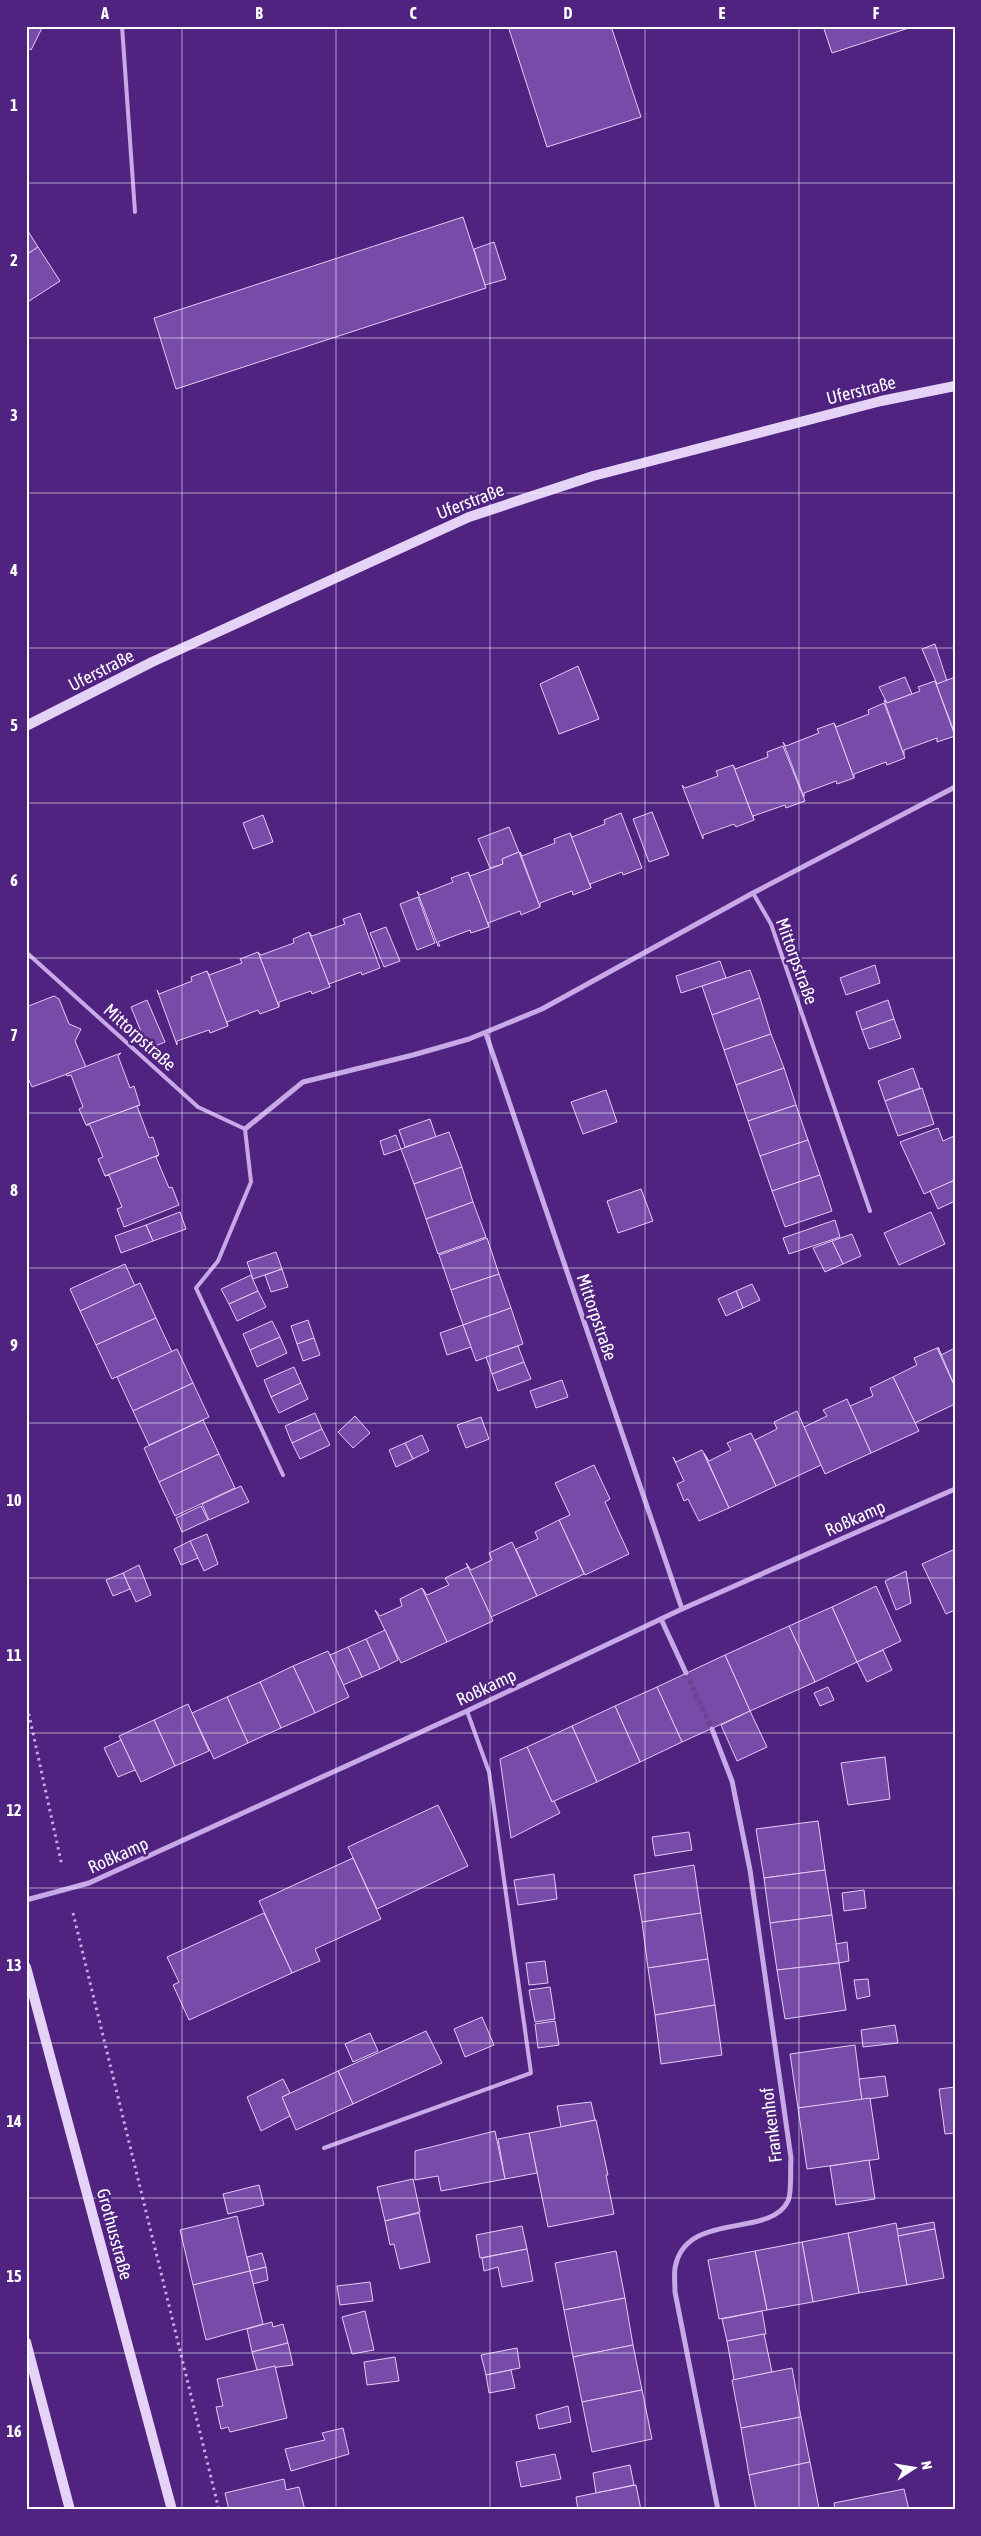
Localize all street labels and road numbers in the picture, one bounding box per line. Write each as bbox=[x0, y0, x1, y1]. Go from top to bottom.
street label: Uferstraße bbox=[824, 371, 898, 409]
street label: Uferstraße bbox=[433, 479, 507, 523]
street label: Uferstraße bbox=[65, 645, 137, 695]
street label: Mittorpstraße bbox=[772, 915, 822, 1007]
street label: Mittorpstraße bbox=[99, 999, 181, 1075]
street label: Mittorpstraße bbox=[572, 1271, 622, 1363]
street label: Roßkamp bbox=[822, 1495, 888, 1541]
street label: Roßkamp bbox=[453, 1664, 519, 1710]
street label: Roßkamp bbox=[85, 1832, 151, 1878]
street label: Frankenhof bbox=[756, 2086, 786, 2164]
street label: Grothusstraße bbox=[93, 2186, 137, 2282]

